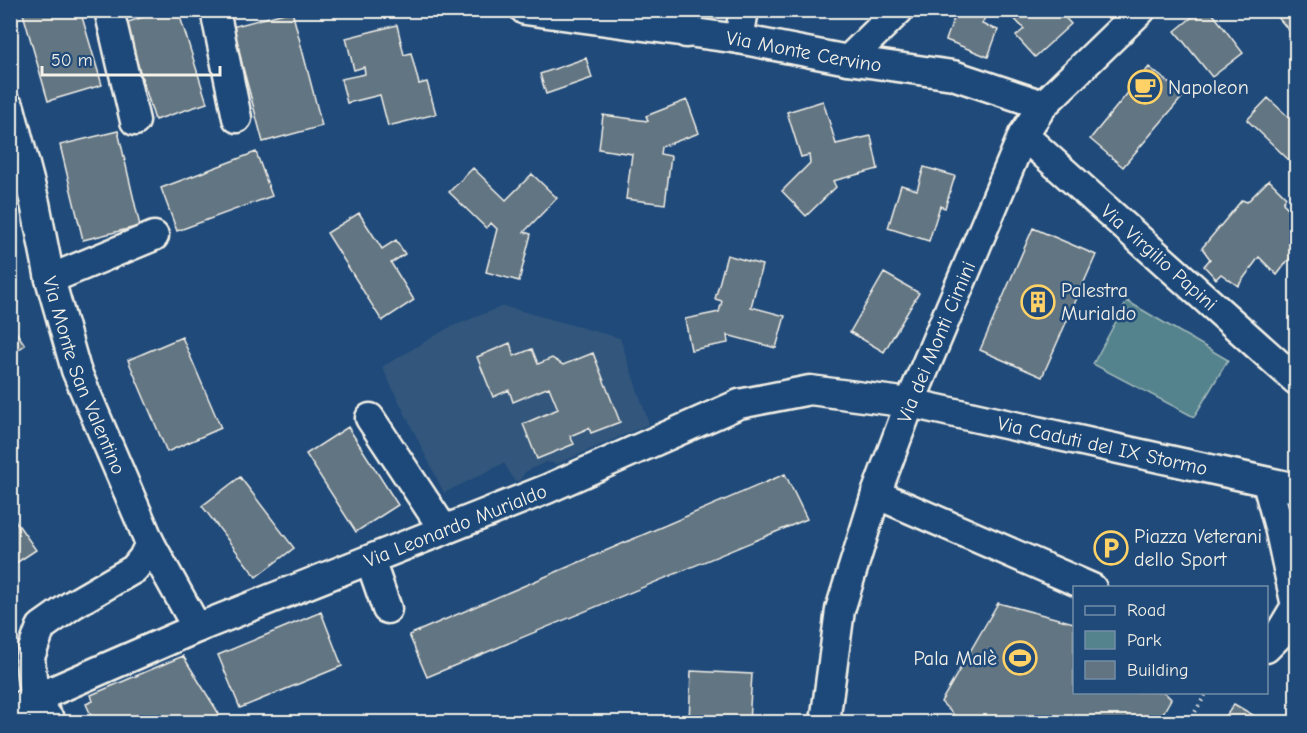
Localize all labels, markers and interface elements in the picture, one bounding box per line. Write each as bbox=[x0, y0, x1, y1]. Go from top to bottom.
street label: Via Monte Cervino bbox=[725, 26, 883, 77]
scale bar bbox=[42, 39, 220, 77]
text: 50 m bbox=[51, 50, 93, 71]
cafe icon: Napoleon bbox=[1127, 69, 1163, 105]
place label: Napoleon bbox=[1168, 76, 1249, 99]
street label: Via Virgilio Papini bbox=[1096, 200, 1222, 316]
street label: Via dei Monti Cimini bbox=[893, 258, 980, 426]
street label: Via Monte San Valentino bbox=[38, 274, 130, 478]
place label: Palestra Murialdo bbox=[1061, 279, 1136, 325]
building icon: Palestra Murialdo bbox=[1020, 284, 1056, 320]
street label: Via Caduti del IX Stormo bbox=[995, 412, 1210, 480]
street label: Via Leonardo Murialdo bbox=[361, 479, 550, 572]
place label: Piazza Veterani dello Sport bbox=[1134, 525, 1262, 571]
parking icon: Piazza Veterani dello Sport bbox=[1093, 530, 1129, 566]
legend bbox=[1073, 586, 1268, 694]
text: Road bbox=[1127, 600, 1166, 621]
text: Park bbox=[1127, 630, 1162, 651]
sports icon: Pala Malè bbox=[1002, 640, 1038, 676]
place label: Pala Malè bbox=[913, 647, 997, 670]
text: Building bbox=[1127, 660, 1189, 681]

